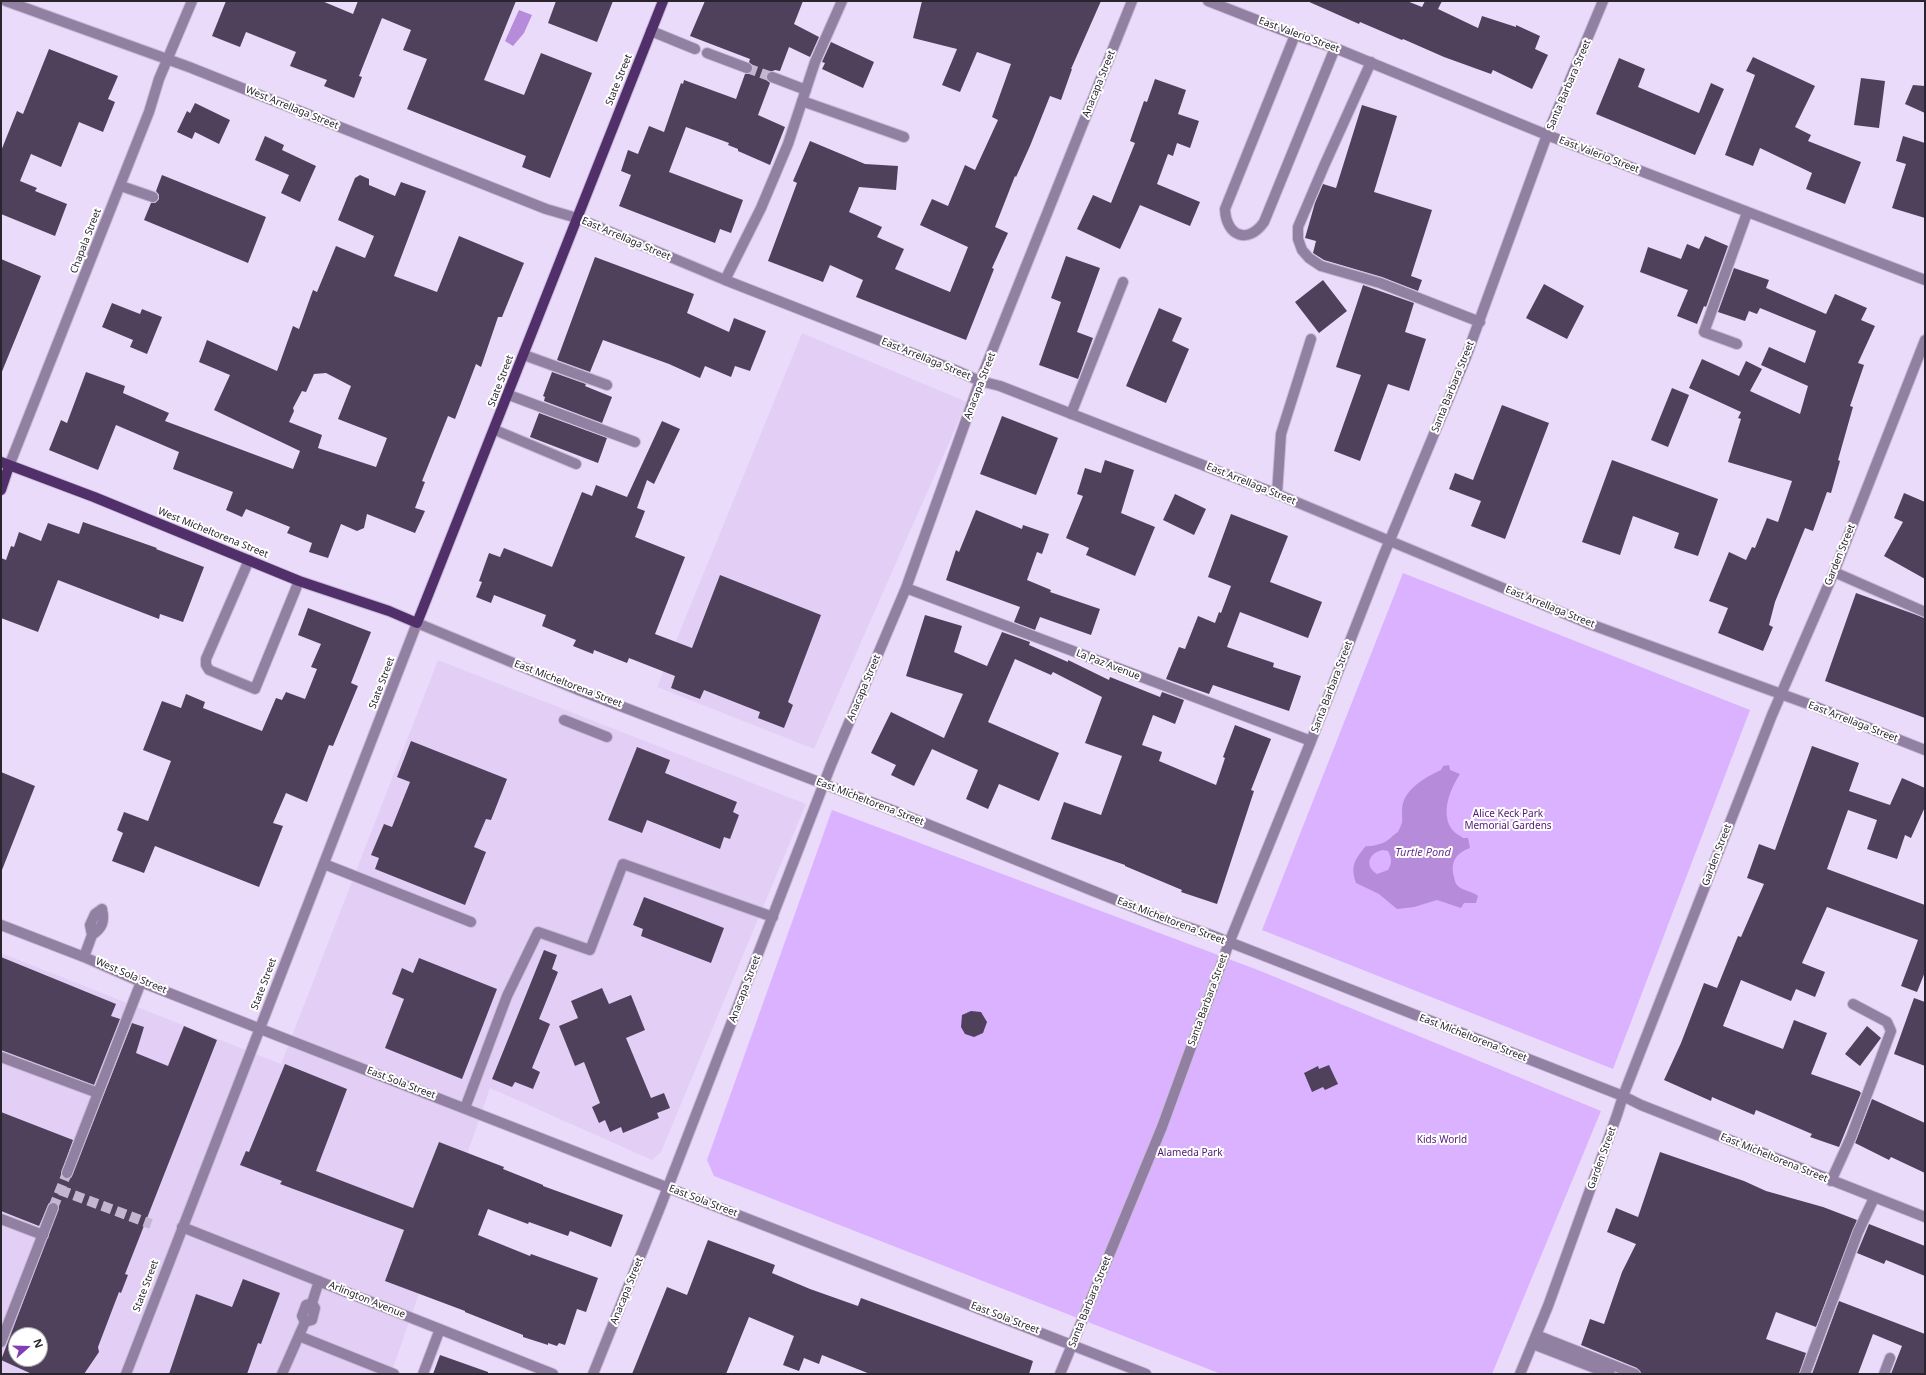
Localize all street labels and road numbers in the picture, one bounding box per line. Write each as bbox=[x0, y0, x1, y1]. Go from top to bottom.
street label: East Valerio Street bbox=[1257, 15, 1341, 55]
street label: Santa Barbara Street bbox=[1544, 38, 1594, 132]
street label: Anacapa Street bbox=[1080, 49, 1118, 119]
street label: State Street bbox=[603, 52, 635, 108]
street label: West Arrellaga Street bbox=[244, 84, 340, 132]
street label: East Valerio Street bbox=[1557, 134, 1641, 176]
street label: Chapala Street bbox=[68, 207, 104, 275]
street label: East Arrellaga Street bbox=[580, 215, 672, 263]
street label: East Arrellaga Street bbox=[880, 336, 972, 382]
street label: Santa Barbara Street bbox=[1429, 340, 1477, 434]
street label: Anacapa Street bbox=[962, 351, 998, 421]
street label: State Street bbox=[486, 353, 516, 409]
street label: East Arrellaga Street bbox=[1205, 461, 1297, 507]
street label: West Micheltorena Street bbox=[156, 505, 270, 561]
street label: Garden Street bbox=[1822, 522, 1858, 588]
street label: East Arrellaga Street bbox=[1504, 584, 1596, 630]
street label: Santa Barbara Street bbox=[1309, 639, 1355, 735]
street label: La Paz Avenue bbox=[1074, 647, 1142, 683]
street label: Anacapa Street bbox=[845, 653, 883, 723]
street label: State Street bbox=[367, 655, 397, 711]
street label: East Micheltorena Street bbox=[512, 658, 624, 710]
street label: East Arrellaga Street bbox=[1806, 699, 1900, 745]
street label: East Micheltorena Street bbox=[814, 776, 926, 828]
street label: Garden Street bbox=[1700, 822, 1734, 888]
street label: East Micheltorena Street bbox=[1115, 895, 1227, 947]
street label: Santa Barbara Street bbox=[1186, 952, 1230, 1048]
street label: Anacapa Street bbox=[727, 954, 763, 1024]
street label: West Sola Street bbox=[94, 956, 168, 996]
street label: State Street bbox=[249, 956, 279, 1012]
street label: East Micheltorena Street bbox=[1417, 1012, 1529, 1064]
street label: East Sola Street bbox=[365, 1064, 437, 1102]
street label: Garden Street bbox=[1585, 1125, 1619, 1191]
street label: East Micheltorena Street bbox=[1719, 1131, 1829, 1185]
street label: East Sola Street bbox=[667, 1182, 739, 1220]
street label: Santa Barbara Street bbox=[1066, 1255, 1114, 1349]
street label: Anacapa Street bbox=[608, 1256, 646, 1326]
street label: State Street bbox=[131, 1258, 161, 1314]
street label: Arlington Avenue bbox=[327, 1279, 407, 1321]
street label: East Sola Street bbox=[969, 1299, 1041, 1337]

